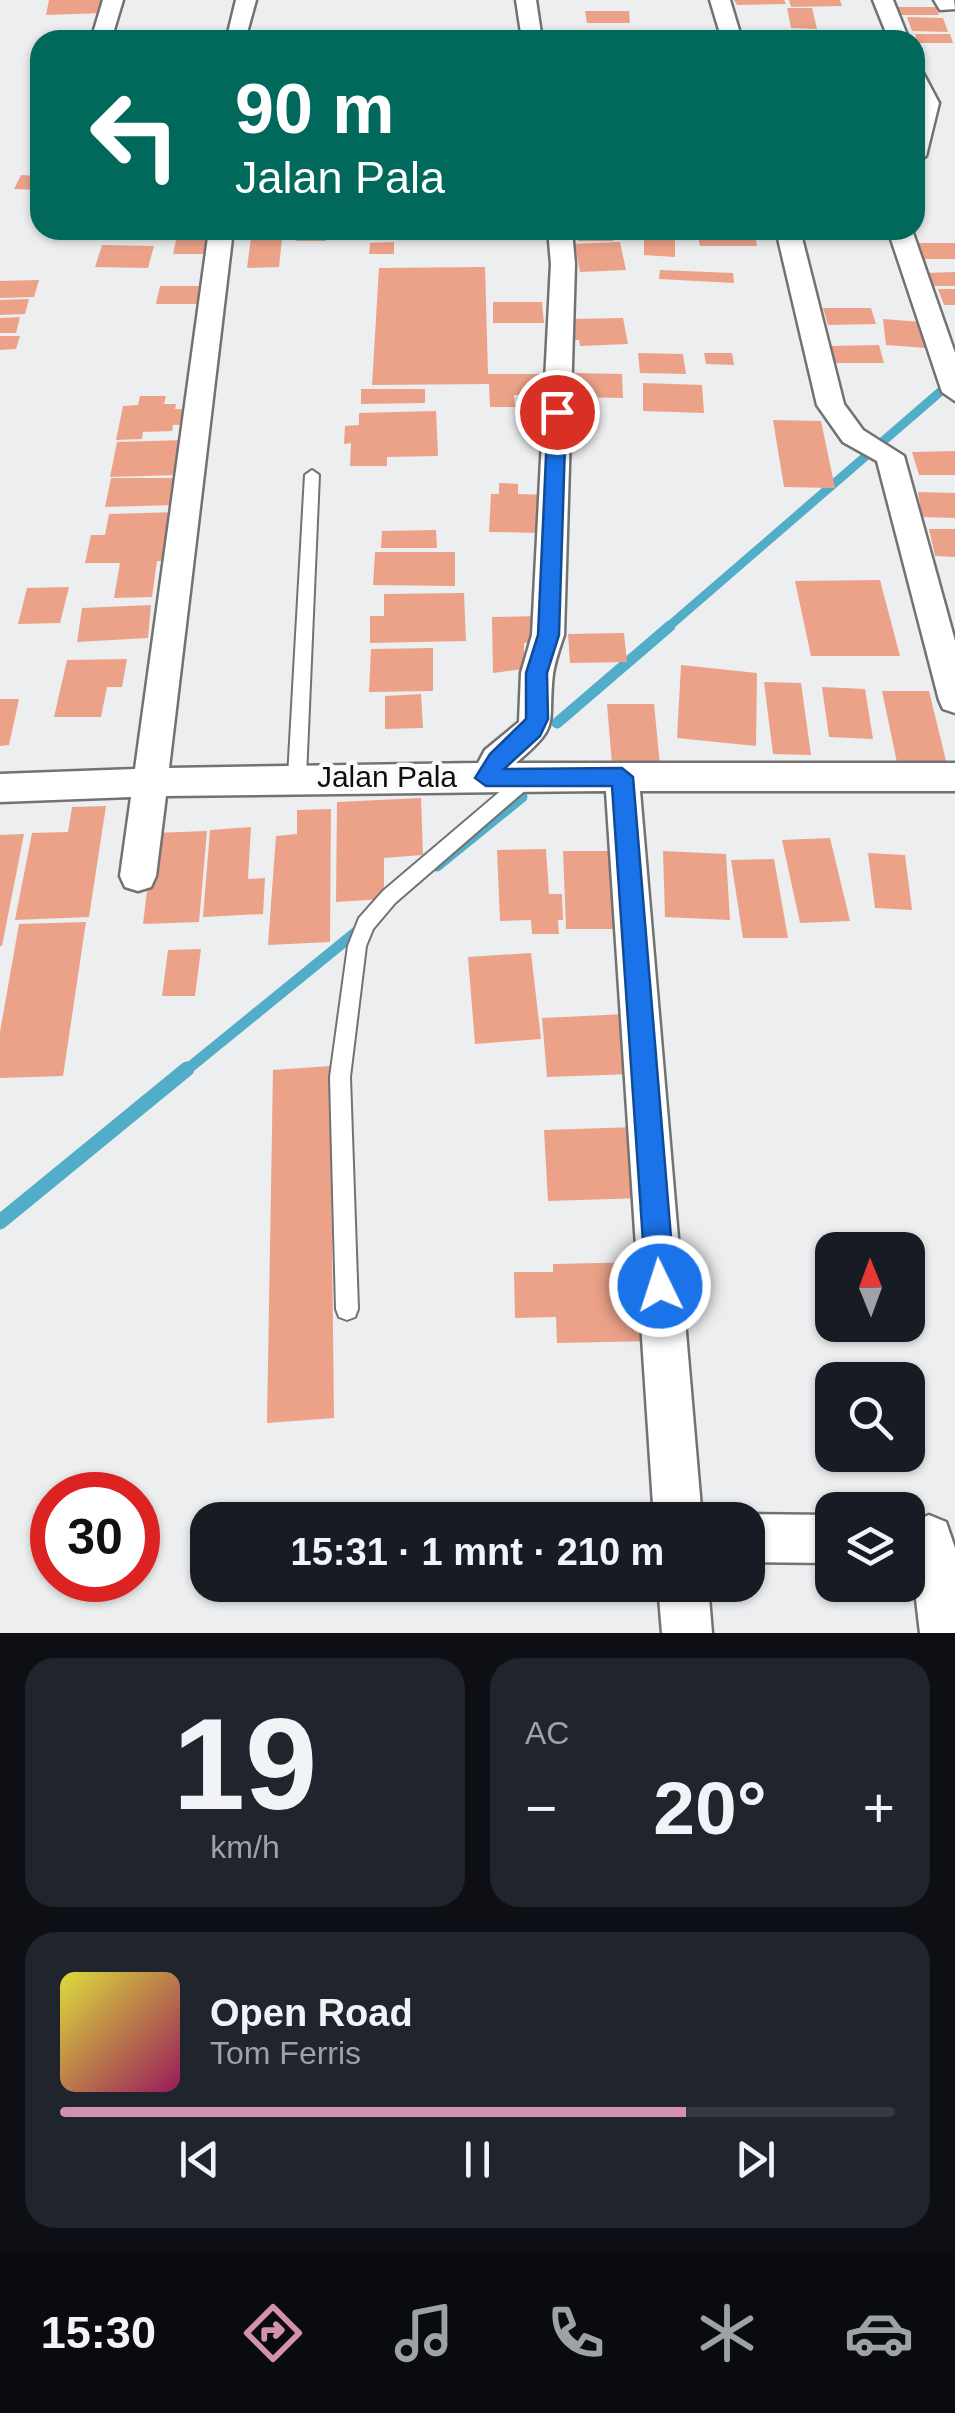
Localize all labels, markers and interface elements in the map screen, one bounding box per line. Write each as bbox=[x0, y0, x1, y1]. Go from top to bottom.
icon: left bbox=[70, 70, 200, 200]
text: 90 m bbox=[235, 70, 395, 148]
text: Jalan Pala bbox=[235, 152, 445, 203]
pin bbox=[515, 370, 600, 455]
icon: arrive bbox=[530, 385, 585, 440]
street label: Jalan Pala bbox=[317, 760, 457, 793]
north arrow bbox=[815, 1232, 925, 1342]
map controls bbox=[815, 1232, 925, 1602]
position arrow bbox=[608, 1234, 712, 1338]
button: search bbox=[815, 1362, 925, 1472]
speed limit sign: 30 bbox=[30, 1472, 160, 1602]
button: layers bbox=[815, 1492, 925, 1602]
text: 15:31 · 1 mnt · 210 m bbox=[291, 1531, 664, 1573]
text: 19 bbox=[173, 1691, 317, 1837]
text: AC bbox=[525, 1715, 569, 1751]
text: 20° bbox=[653, 1766, 767, 1850]
text: − bbox=[525, 1777, 557, 1839]
text: + bbox=[863, 1777, 895, 1839]
text: km/h bbox=[210, 1829, 280, 1865]
text: Open Road bbox=[210, 1992, 413, 2034]
text: Tom Ferris bbox=[210, 2035, 361, 2071]
icon: previous bbox=[172, 2132, 227, 2187]
icon: pause bbox=[450, 2132, 505, 2187]
icon: next bbox=[728, 2132, 783, 2187]
icon: directions bbox=[238, 2298, 308, 2368]
icon: music bbox=[389, 2298, 459, 2368]
icon: phone bbox=[541, 2298, 611, 2368]
icon: climate bbox=[692, 2298, 762, 2368]
icon: car bbox=[844, 2298, 914, 2368]
text: 15:30 bbox=[41, 2307, 156, 2358]

